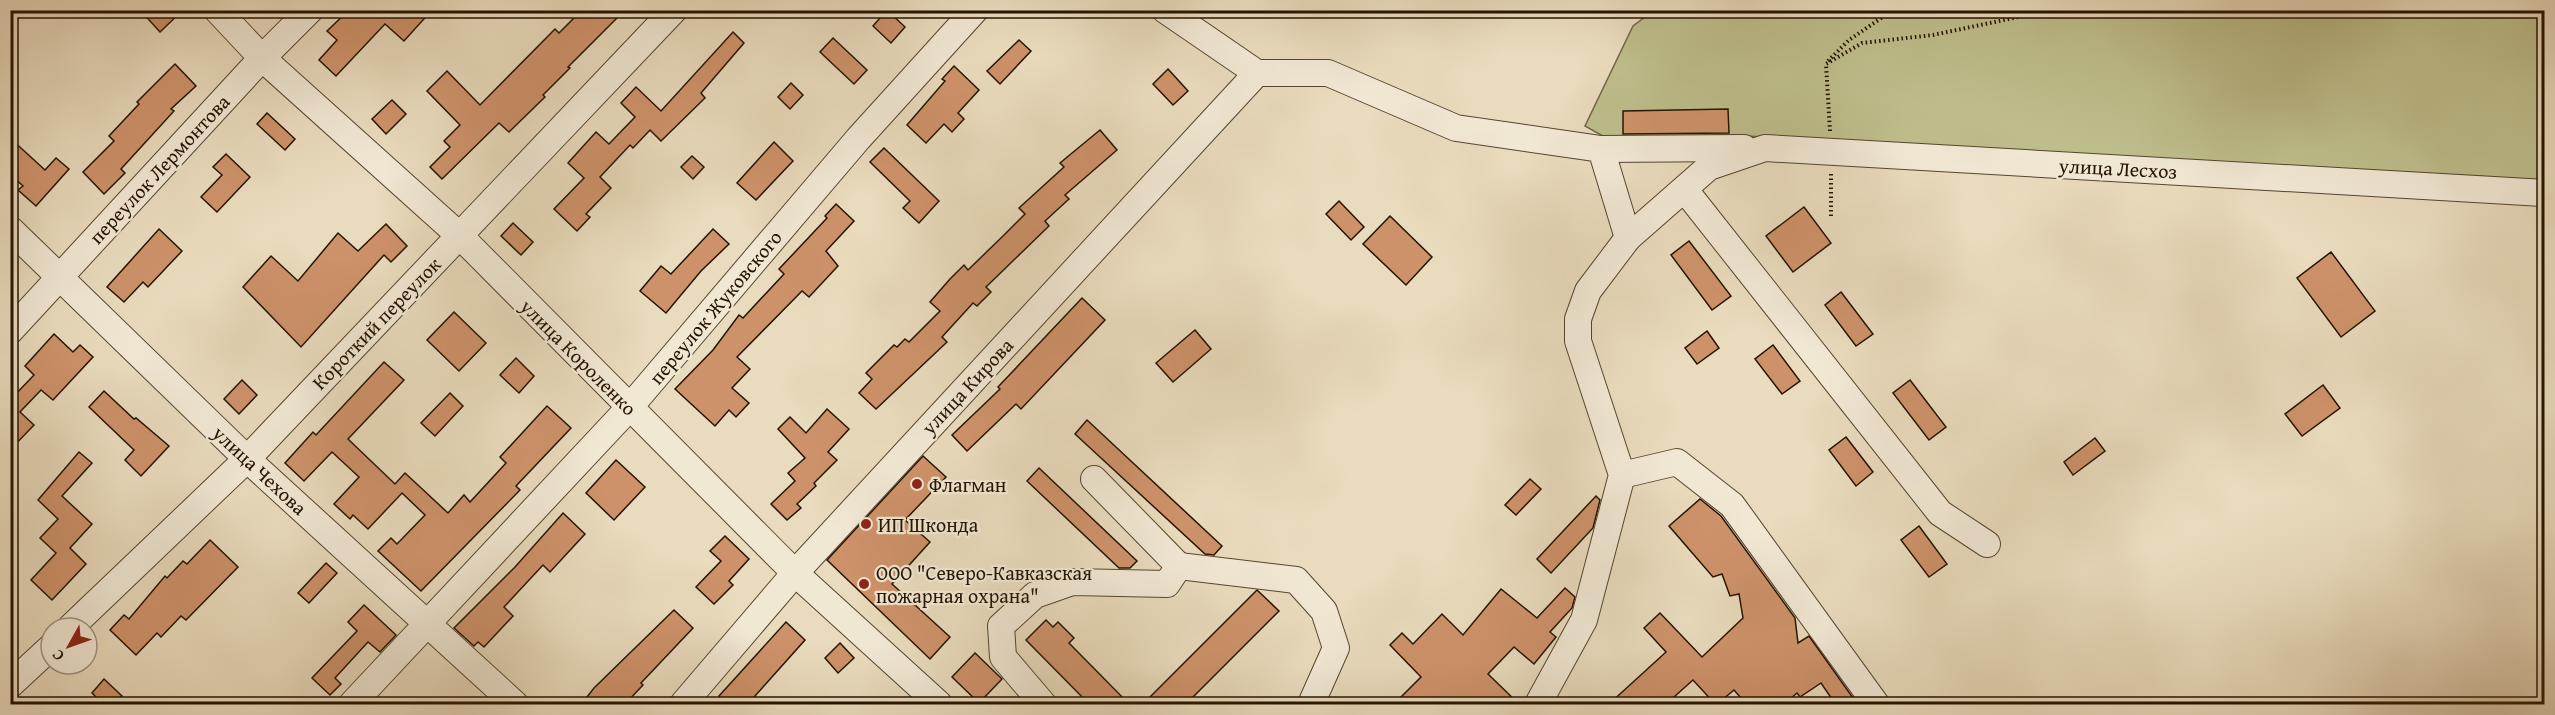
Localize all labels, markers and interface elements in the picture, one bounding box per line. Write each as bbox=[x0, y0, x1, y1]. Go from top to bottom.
street label: переулок Лермонтова bbox=[82, 87, 236, 250]
street label: улица Лесхоз bbox=[2057, 150, 2178, 186]
street label: переулок Жуковского bbox=[642, 223, 788, 391]
street label: Короткий переулок bbox=[305, 250, 447, 396]
street label: улица Короленко bbox=[513, 291, 644, 422]
street label: улица Кирова bbox=[914, 331, 1020, 442]
street label: улица Чехова bbox=[206, 418, 314, 522]
place label: Флагман bbox=[929, 470, 1007, 499]
marker: Флагман bbox=[910, 477, 924, 491]
place label: ИП Шконда bbox=[878, 510, 979, 539]
marker: ИП Шконда bbox=[859, 517, 873, 531]
place label: ООО "Северо-Кавказская пожарная охрана" bbox=[876, 558, 1092, 610]
marker: ООО "Северо-Кавказская пожарная охрана" bbox=[857, 577, 871, 591]
north arrow bbox=[39, 616, 99, 676]
text: С bbox=[45, 644, 70, 667]

